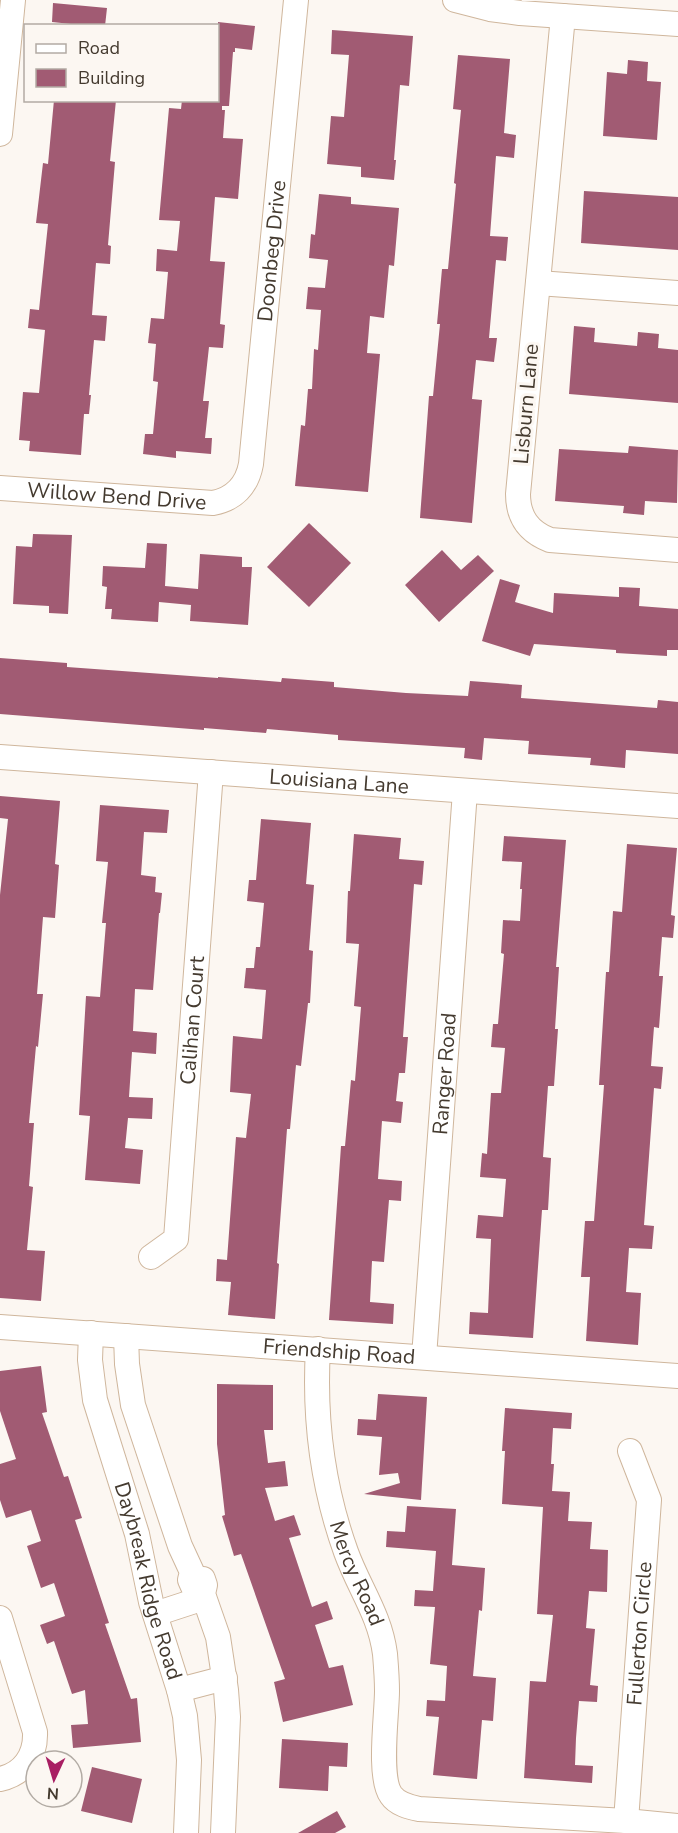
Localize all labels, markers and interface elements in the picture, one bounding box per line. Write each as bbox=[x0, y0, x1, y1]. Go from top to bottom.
legend bbox=[24, 24, 219, 102]
text: Road bbox=[78, 36, 120, 60]
text: Building bbox=[78, 66, 145, 90]
street label: Doonbeg Drive bbox=[251, 179, 292, 323]
street label: Lisburn Lane bbox=[507, 343, 545, 465]
street label: Willow Bend Drive bbox=[26, 476, 207, 516]
street label: Louisiana Lane bbox=[268, 763, 410, 801]
street label: Calihan Court bbox=[174, 955, 211, 1086]
street label: Ranger Road bbox=[426, 1012, 463, 1136]
street label: Friendship Road bbox=[262, 1332, 416, 1371]
street label: Daybreak Ridge Road bbox=[108, 1478, 189, 1683]
street label: Mercy Road bbox=[323, 1517, 391, 1630]
street label: Fullerton Circle bbox=[620, 1560, 659, 1706]
north arrow bbox=[24, 1749, 84, 1809]
text: N bbox=[46, 1782, 60, 1804]

